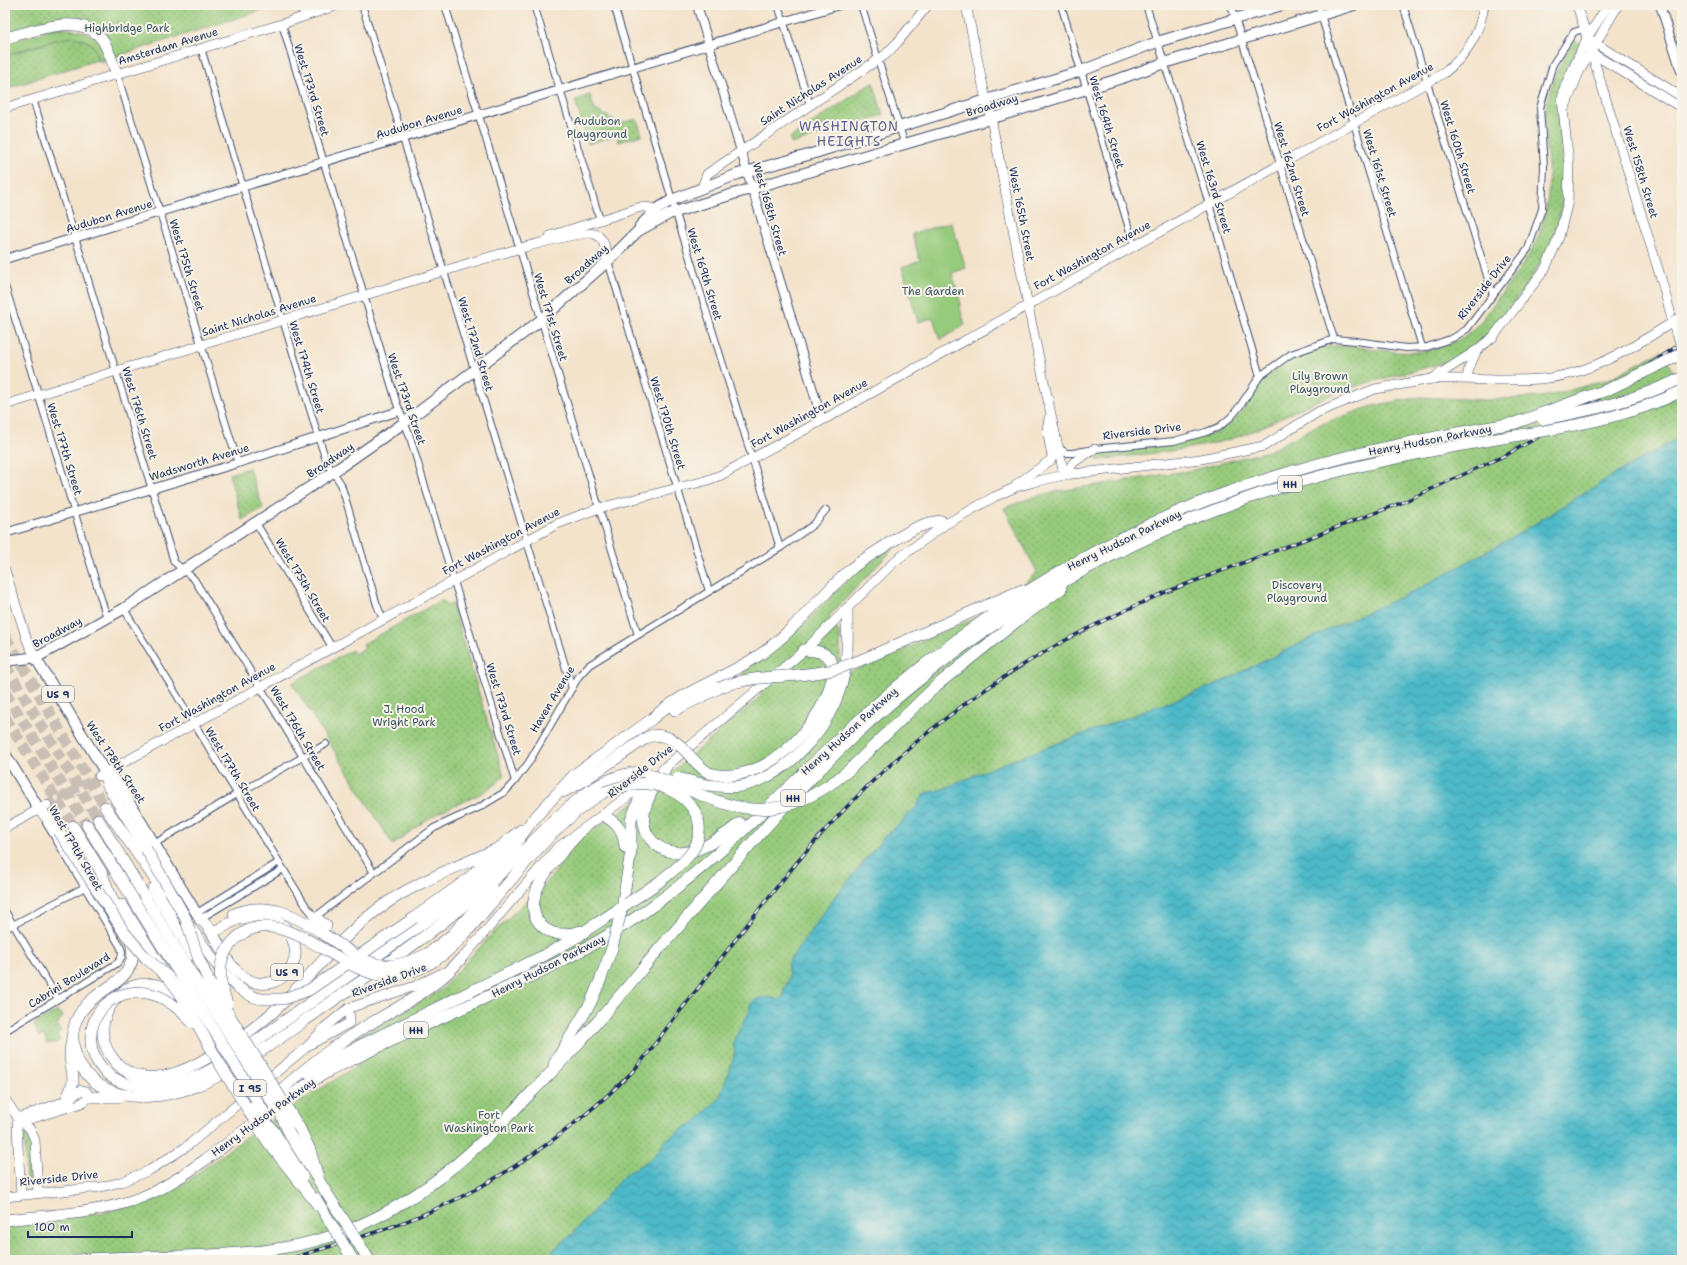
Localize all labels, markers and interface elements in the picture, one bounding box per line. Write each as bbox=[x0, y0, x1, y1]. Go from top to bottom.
park label: Highbridge Park bbox=[84, 21, 170, 36]
street label: Amsterdam Avenue bbox=[116, 24, 220, 69]
street label: West 173rd Street bbox=[290, 42, 333, 139]
street label: Saint Nicholas Avenue bbox=[757, 52, 865, 129]
street label: Fort Washington Avenue bbox=[1314, 59, 1436, 136]
street label: West 164th Street bbox=[1085, 74, 1128, 171]
street label: Broadway bbox=[964, 90, 1020, 120]
street label: West 160th Street bbox=[1436, 99, 1479, 196]
street label: Audubon Avenue bbox=[374, 102, 464, 143]
park label: Audubon Playground bbox=[567, 114, 627, 142]
district label: WASHINGTON HEIGHTS bbox=[799, 118, 899, 150]
street label: West 162nd Street bbox=[1270, 120, 1313, 219]
street label: West 158th Street bbox=[1619, 124, 1662, 220]
street label: West 161st Street bbox=[1359, 127, 1400, 219]
street label: West 163rd Street bbox=[1192, 139, 1235, 236]
street label: West 168th Street bbox=[749, 161, 790, 258]
street label: West 165th Street bbox=[1005, 166, 1038, 263]
street label: Audubon Avenue bbox=[64, 196, 154, 237]
street label: West 175th Street bbox=[165, 217, 208, 313]
street label: Fort Washington Avenue bbox=[1031, 217, 1153, 294]
street label: West 169th Street bbox=[683, 226, 726, 323]
street label: Broadway bbox=[561, 241, 611, 288]
street label: Riverside Drive bbox=[1454, 252, 1515, 323]
street label: West 171st Street bbox=[530, 271, 571, 363]
park label: The Garden bbox=[902, 284, 965, 299]
street label: Saint Nicholas Avenue bbox=[200, 291, 318, 340]
street label: West 172nd Street bbox=[454, 295, 497, 393]
street label: West 174th Street bbox=[285, 319, 328, 416]
street label: West 173rd Street bbox=[384, 351, 429, 447]
street label: West 176th Street bbox=[118, 365, 161, 462]
park label: Lily Brown Playground bbox=[1290, 369, 1350, 397]
street label: West 170th Street bbox=[646, 375, 689, 472]
street label: Fort Washington Avenue bbox=[748, 375, 870, 452]
street label: West 177th Street bbox=[43, 401, 86, 498]
street label: Riverside Drive bbox=[1102, 419, 1182, 444]
street label: Henry Hudson Parkway bbox=[1367, 421, 1493, 460]
street label: Broadway bbox=[304, 439, 357, 482]
street label: Wadsworth Avenue bbox=[147, 440, 251, 485]
road number: HH bbox=[1278, 476, 1302, 492]
street label: Fort Washington Avenue bbox=[440, 504, 563, 579]
street label: Henry Hudson Parkway bbox=[1065, 506, 1184, 575]
street label: West 175th Street bbox=[272, 535, 334, 625]
park label: Discovery Playground bbox=[1267, 578, 1327, 606]
street label: Broadway bbox=[30, 613, 84, 652]
street label: Fort Washington Avenue bbox=[156, 659, 278, 736]
street label: West 173rd Street bbox=[482, 661, 525, 758]
street label: Haven Avenue bbox=[527, 663, 578, 735]
street label: West 176th Street bbox=[266, 683, 329, 774]
street label: Henry Hudson Parkway bbox=[798, 684, 901, 779]
road number: US 9 bbox=[42, 686, 74, 702]
park label: J. Hood Wright Park bbox=[372, 702, 436, 730]
street label: West 178th Street bbox=[82, 718, 149, 807]
street label: West 177th Street bbox=[201, 724, 264, 815]
street label: Riverside Drive bbox=[605, 741, 676, 802]
road number: HH bbox=[781, 790, 805, 806]
street label: West 179th Street bbox=[45, 803, 106, 894]
street label: Henry Hudson Parkway bbox=[489, 931, 607, 1002]
street label: Cabrini Boulevard bbox=[25, 949, 113, 1012]
street label: Riverside Drive bbox=[349, 960, 429, 1001]
road number: US 9 bbox=[271, 964, 303, 980]
road number: HH bbox=[404, 1022, 428, 1038]
street label: Henry Hudson Parkway bbox=[208, 1075, 318, 1160]
road number: I 95 bbox=[234, 1080, 266, 1096]
park label: Fort Washington Park bbox=[444, 1108, 534, 1136]
street label: Riverside Drive bbox=[19, 1167, 99, 1190]
scale bar bbox=[28, 1213, 132, 1239]
text: 100 m bbox=[34, 1219, 70, 1235]

